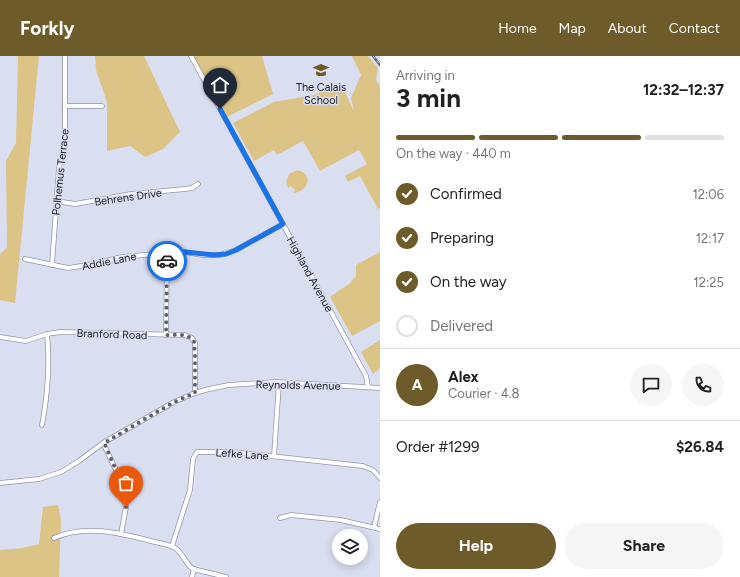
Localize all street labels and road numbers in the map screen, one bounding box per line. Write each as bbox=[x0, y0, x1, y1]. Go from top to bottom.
street label: Polhemus Terrace bbox=[49, 128, 72, 216]
street label: Behrens Drive bbox=[93, 186, 163, 209]
street label: Highland Avenue bbox=[284, 234, 336, 314]
street label: Addie Lane bbox=[81, 250, 137, 273]
street label: Branford Road bbox=[76, 327, 148, 342]
street label: Reynolds Avenue bbox=[255, 378, 341, 393]
street label: Lefke Lane bbox=[215, 446, 269, 463]

